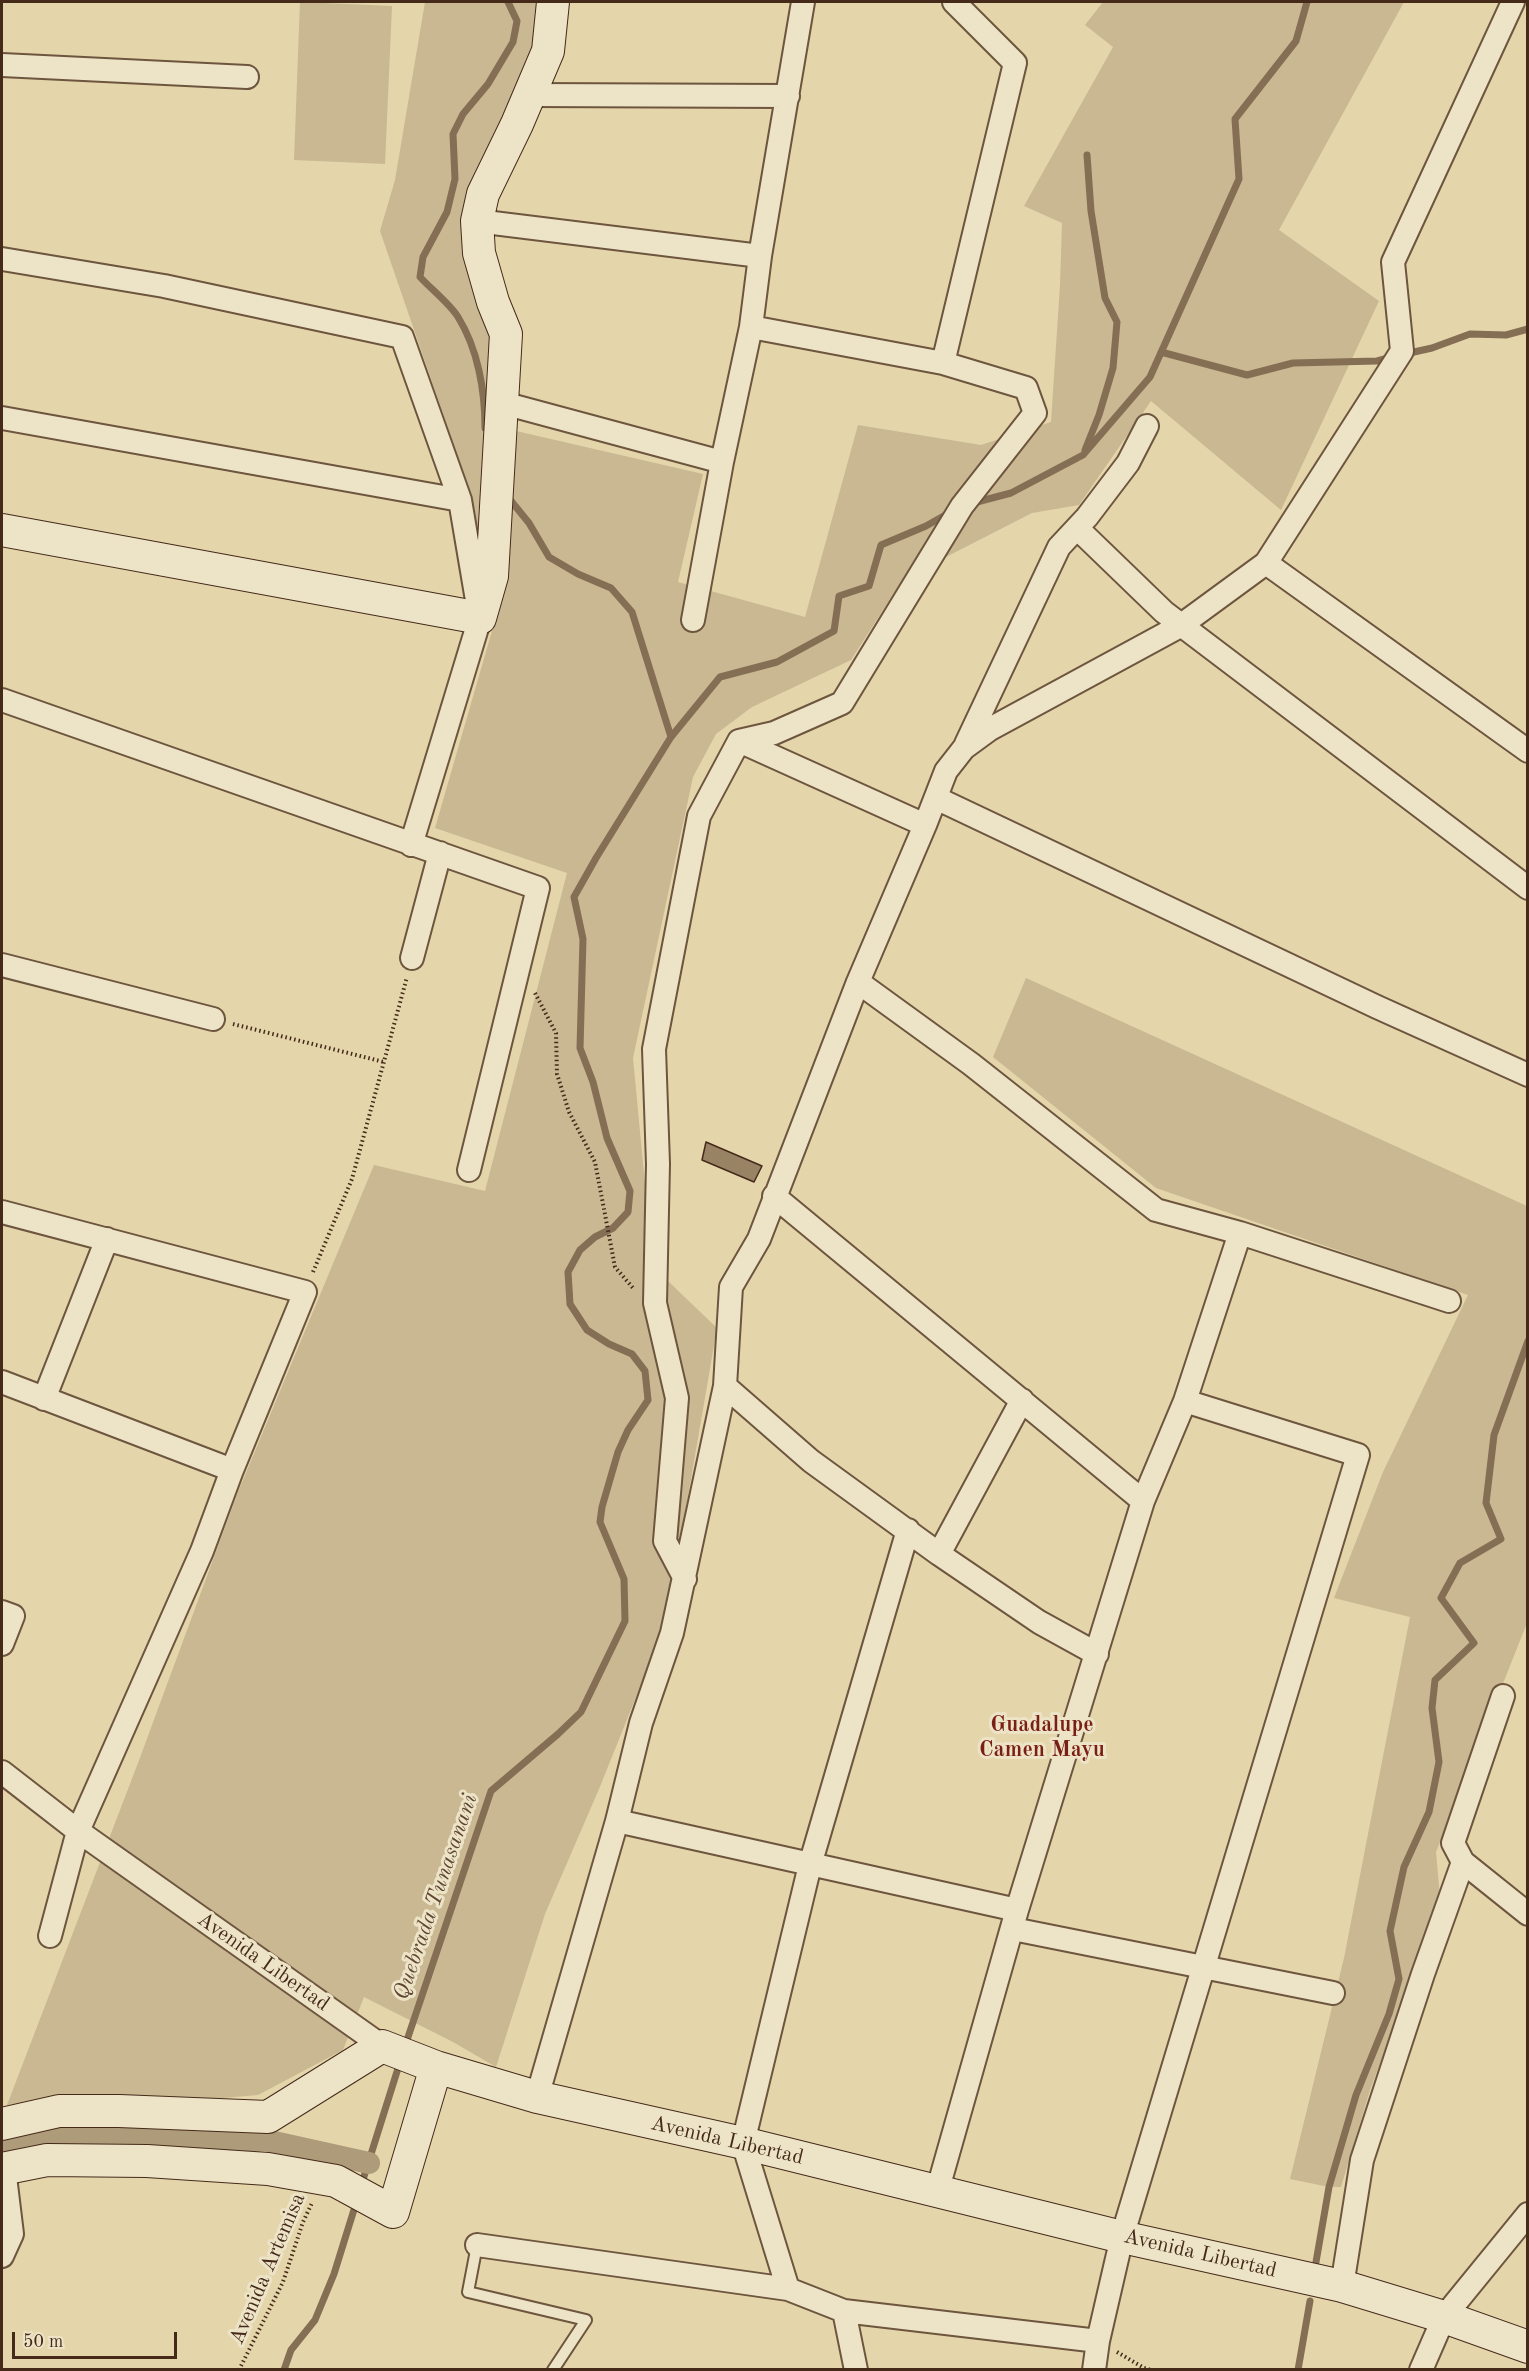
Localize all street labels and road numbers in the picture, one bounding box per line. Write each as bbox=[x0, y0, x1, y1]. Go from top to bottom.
street label: Avenida Libertad bbox=[192, 1907, 334, 2017]
street label: Avenida Libertad bbox=[648, 2111, 806, 2171]
street label: Avenida Artemisa bbox=[225, 2189, 311, 2349]
street label: Avenida Libertad bbox=[1121, 2224, 1279, 2284]

